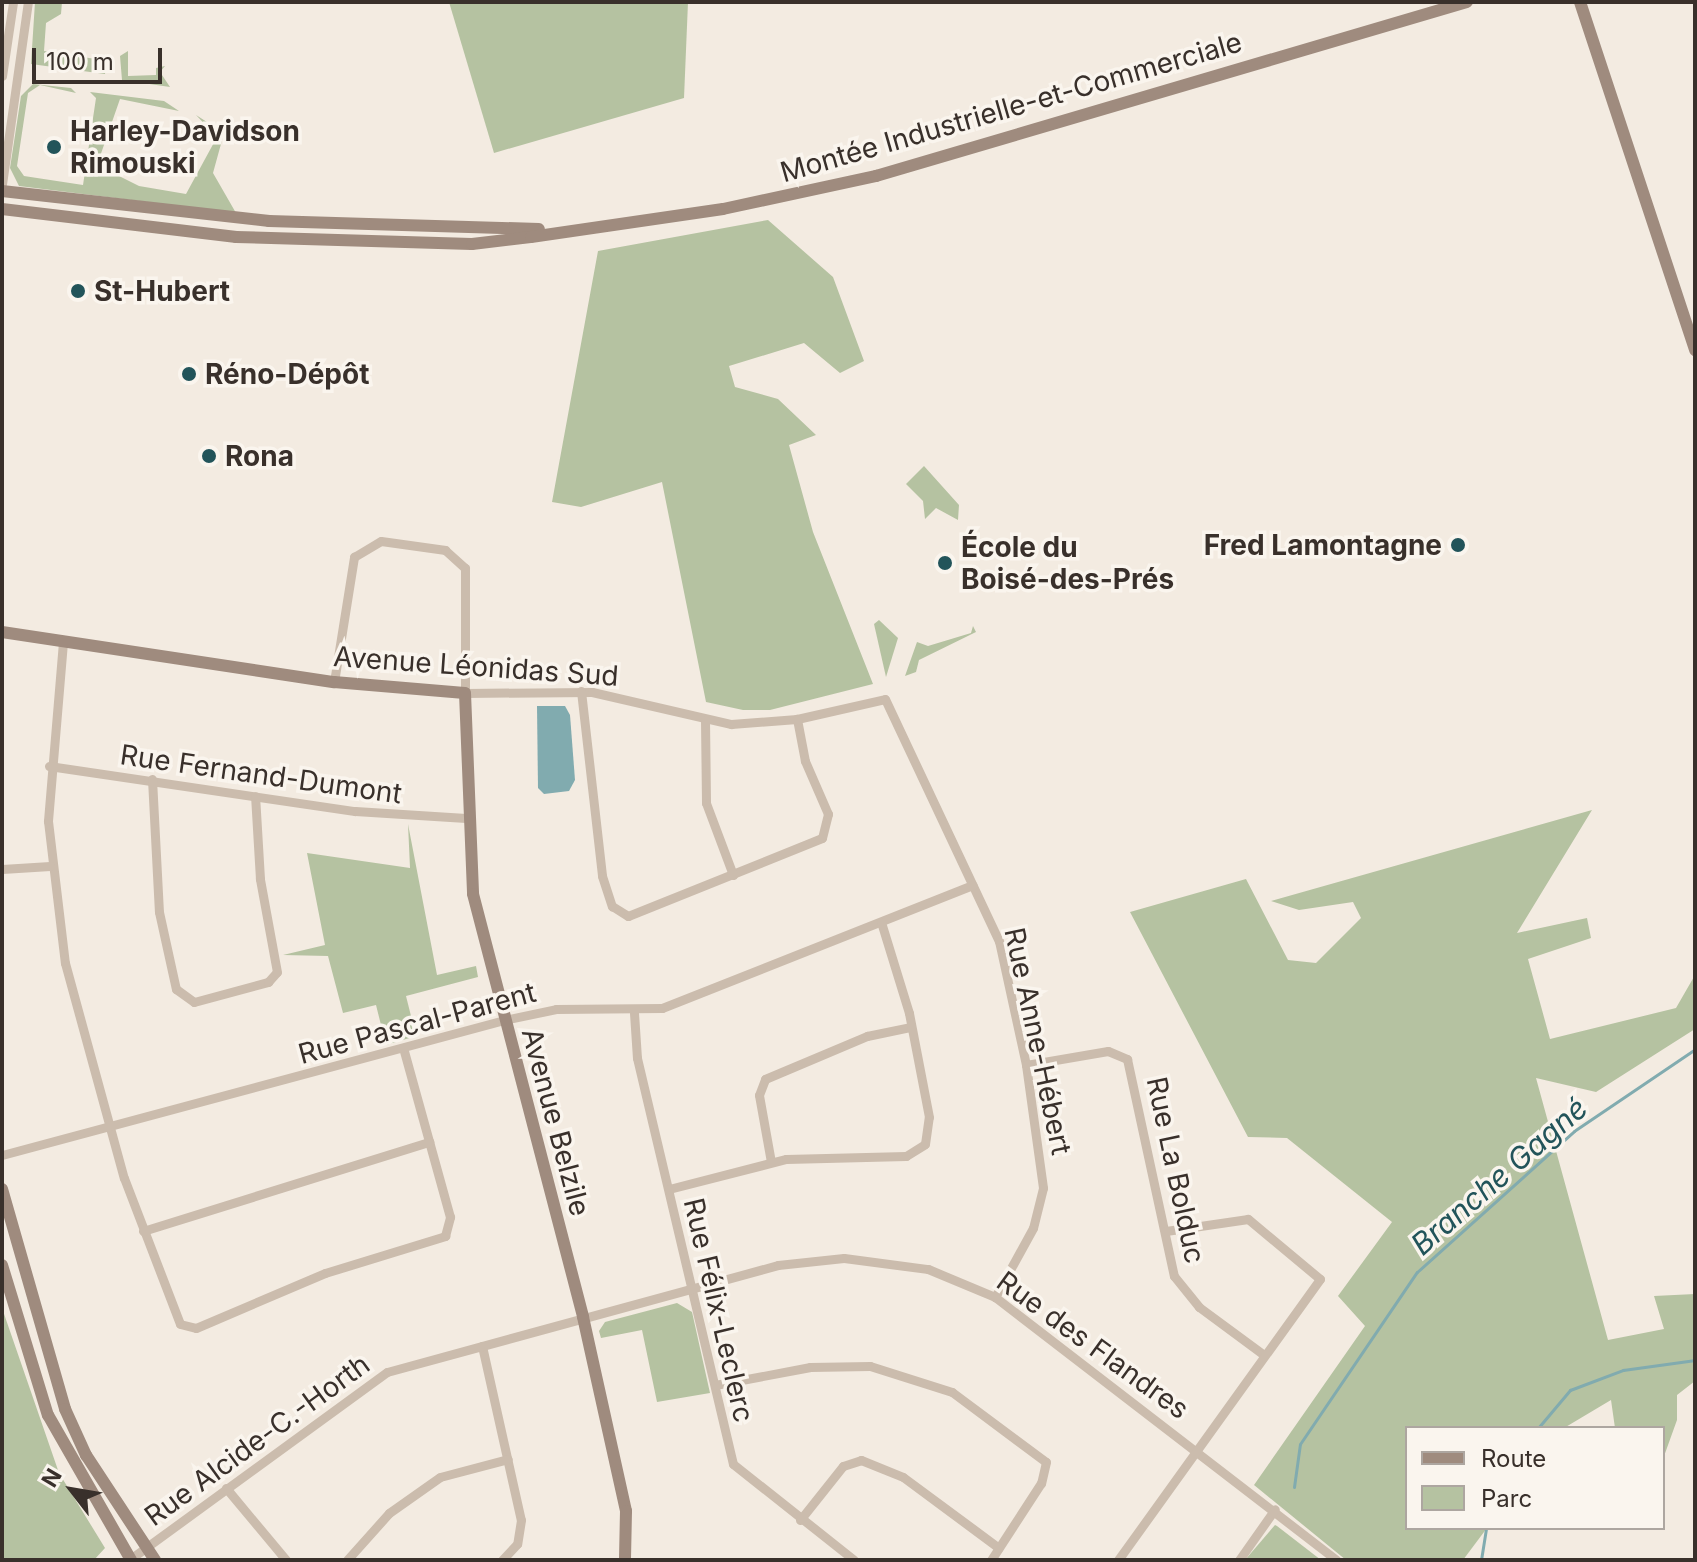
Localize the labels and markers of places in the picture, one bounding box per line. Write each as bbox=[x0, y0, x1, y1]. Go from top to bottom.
place label: Harley-Davidson Rimouski bbox=[70, 114, 300, 180]
marker: Harley-Davidson Rimouski bbox=[45, 138, 63, 156]
place label: St-Hubert bbox=[94, 274, 230, 308]
marker: St-Hubert bbox=[69, 282, 87, 300]
place label: Réno-Dépôt bbox=[205, 357, 369, 391]
marker: Réno-Dépôt bbox=[180, 365, 198, 383]
place label: Rona bbox=[225, 439, 294, 473]
marker: Rona bbox=[200, 447, 218, 465]
place label: Fred Lamontagne bbox=[1204, 528, 1442, 562]
place label: École du Boisé-des-Prés bbox=[961, 530, 1174, 596]
marker: Fred Lamontagne bbox=[1449, 536, 1467, 554]
marker: École du Boisé-des-Prés bbox=[936, 554, 954, 572]

